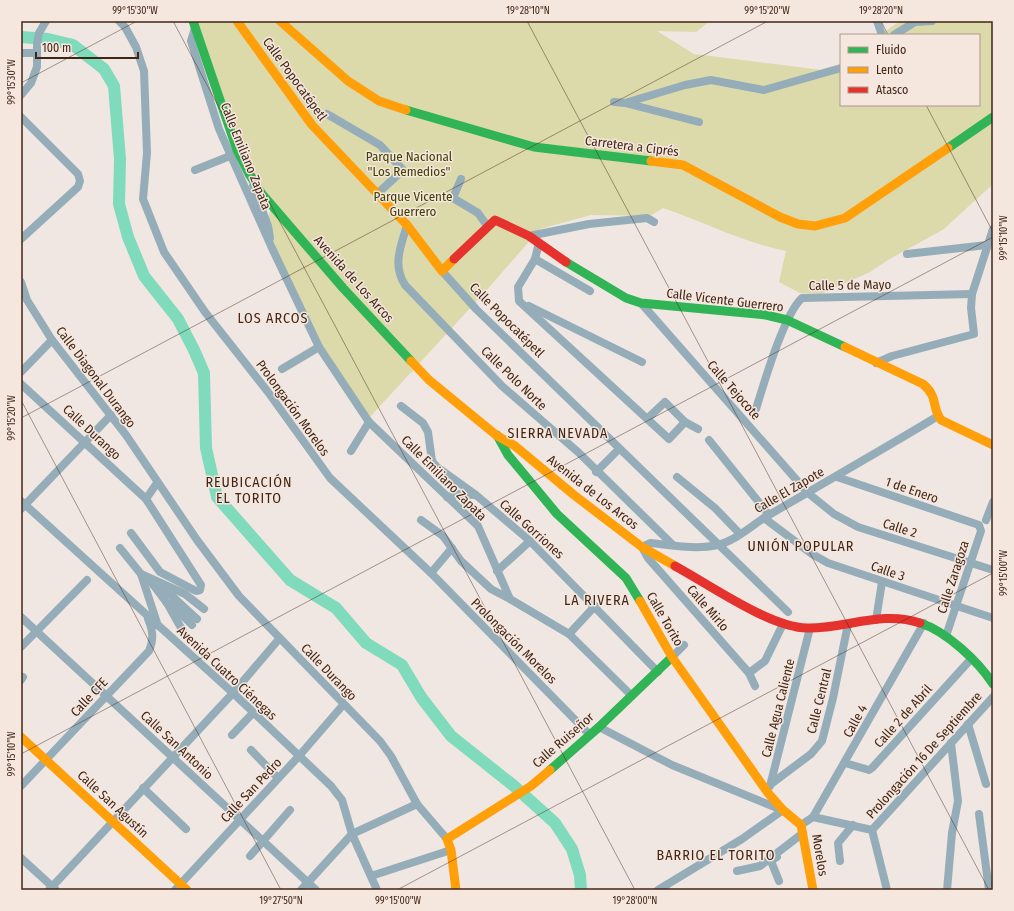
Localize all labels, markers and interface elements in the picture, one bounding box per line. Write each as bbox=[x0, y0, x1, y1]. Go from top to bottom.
text: 99°15'30"W bbox=[112, 5, 158, 17]
text: 19°28'10"N bbox=[506, 5, 550, 17]
text: 99°15'20"W bbox=[744, 5, 790, 17]
text: 19°28'20"N bbox=[859, 5, 903, 17]
scale bar bbox=[36, 34, 138, 60]
street label: Calle Popocatépetl bbox=[260, 34, 331, 124]
legend bbox=[840, 34, 980, 106]
text: 100 m bbox=[42, 41, 71, 55]
text: Fluido bbox=[876, 43, 906, 57]
text: 99°15'30"W bbox=[6, 59, 18, 105]
text: Lento bbox=[876, 63, 903, 77]
text: Atasco bbox=[876, 83, 908, 97]
street label: Calle Emiliano Zapata bbox=[218, 100, 274, 212]
street label: Carretera a Ciprés bbox=[584, 133, 680, 159]
park label: Parque Nacional "Los Remedios" bbox=[366, 149, 453, 179]
park label: Parque Vicente Guerrero bbox=[374, 189, 452, 219]
text: 99°15'10"W bbox=[998, 215, 1010, 260]
street label: Avenida de Los Arcos bbox=[311, 233, 397, 326]
street label: Calle 5 de Mayo bbox=[809, 277, 892, 293]
street label: Calle Popocatépetl bbox=[467, 280, 548, 361]
street label: Calle Vicente Guerrero bbox=[666, 285, 785, 315]
district label: LOS ARCOS bbox=[237, 310, 309, 327]
street label: Calle Diagonal Durango bbox=[53, 323, 139, 431]
street label: Calle Polo Norte bbox=[478, 343, 550, 413]
street label: Prolongación Morelos bbox=[253, 357, 333, 459]
street label: Calle Tejocote bbox=[704, 357, 764, 423]
text: 99°15'20"W bbox=[6, 395, 18, 441]
street label: Calle Durango bbox=[60, 401, 124, 463]
district label: SIERRA NEVADA bbox=[508, 425, 608, 442]
street label: Calle Emiliano Zapata bbox=[398, 432, 490, 524]
street label: Avenida de Los Arcos bbox=[544, 452, 642, 533]
street label: Calle El Zapote bbox=[751, 464, 827, 516]
district label: REUBICACIÓN EL TORITO bbox=[205, 473, 293, 507]
street label: 1 de Enero bbox=[884, 474, 941, 506]
street label: Calle Gorriones bbox=[497, 496, 568, 562]
street label: Calle 2 bbox=[881, 516, 919, 541]
district label: UNIÓN POPULAR bbox=[748, 537, 854, 555]
street label: Calle Zaragoza bbox=[934, 539, 972, 615]
text: 99°15'00"W bbox=[998, 549, 1010, 596]
street label: Calle 3 bbox=[869, 558, 907, 584]
street label: Calle Mirlo bbox=[684, 582, 732, 634]
street label: Calle Torito bbox=[644, 589, 687, 649]
district label: LA RIVERA bbox=[564, 592, 630, 609]
street label: Prolongación Morelos bbox=[468, 595, 560, 687]
street label: Avenida Cuatro Ciénegas bbox=[174, 623, 280, 723]
street label: Calle Durango bbox=[298, 640, 360, 704]
street label: Calle Agua Caliente bbox=[758, 657, 798, 759]
street label: Calle Central bbox=[804, 666, 834, 735]
street label: Calle CFE bbox=[67, 675, 111, 719]
street label: Calle 2 de Abril bbox=[871, 681, 935, 750]
street label: Prolongación 16 De Septiembre bbox=[863, 689, 985, 821]
street label: Calle 4 bbox=[840, 702, 870, 740]
street label: Calle San Antonio bbox=[138, 708, 216, 782]
street label: Calle Ruiseñor bbox=[529, 709, 597, 771]
text: 99°15'10"W bbox=[6, 731, 18, 776]
street label: Calle San Pedro bbox=[217, 755, 285, 825]
street label: Calle San Agustín bbox=[75, 767, 151, 841]
street label: Morelos bbox=[809, 833, 831, 878]
district label: BARRIO EL TORITO bbox=[657, 847, 775, 864]
text: 19°27'50"N bbox=[259, 895, 303, 907]
text: 99°15'00"W bbox=[375, 895, 422, 907]
text: 19°28'00"N bbox=[613, 895, 657, 907]

